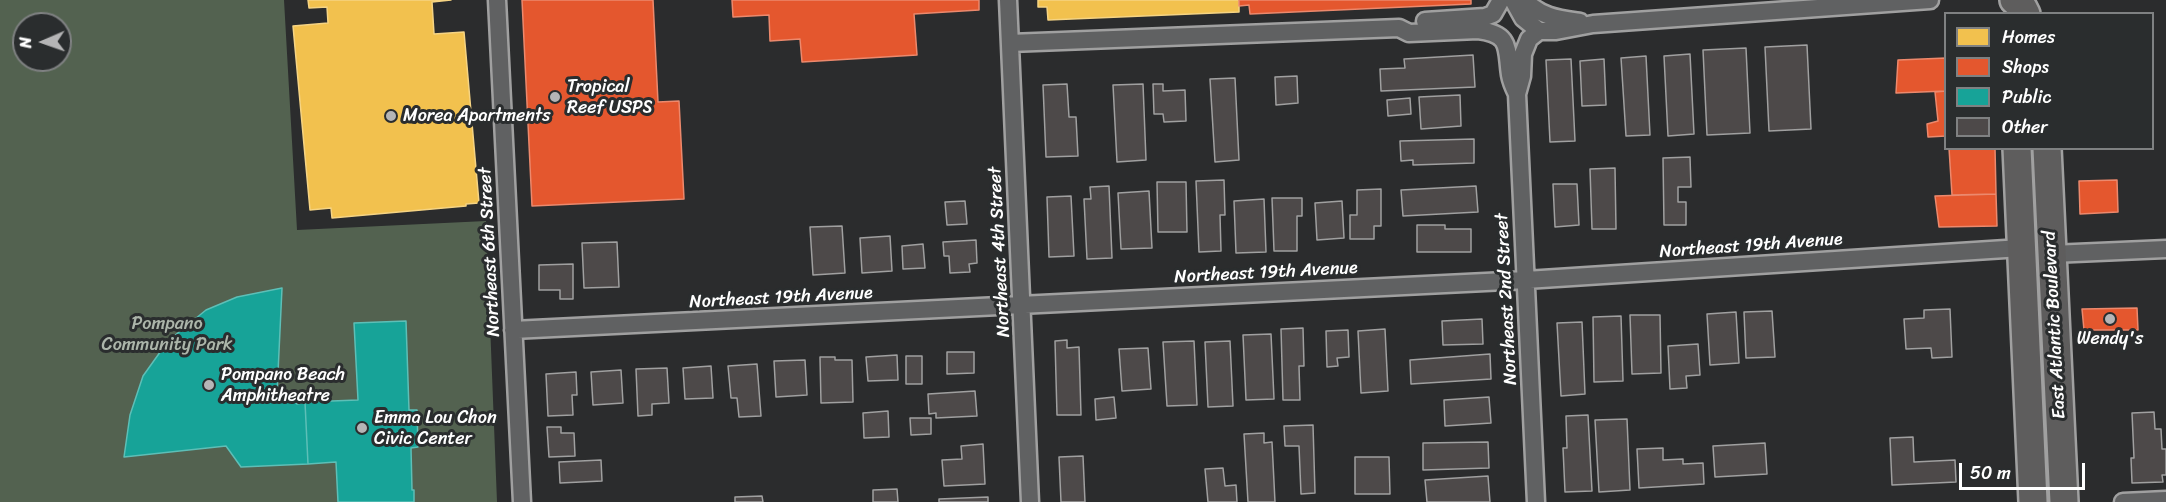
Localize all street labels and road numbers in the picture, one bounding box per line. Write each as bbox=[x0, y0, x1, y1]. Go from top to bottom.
street label: Northeast 4th Street bbox=[985, 166, 1015, 338]
street label: Northeast 6th Street bbox=[475, 167, 505, 337]
street label: Northeast 2nd Street bbox=[1492, 213, 1522, 385]
street label: Northeast 19th Avenue bbox=[1659, 229, 1843, 263]
street label: East Atlantic Boulevard bbox=[2039, 230, 2071, 420]
street label: Northeast 19th Avenue bbox=[1174, 257, 1358, 289]
street label: Northeast 19th Avenue bbox=[689, 282, 873, 314]

